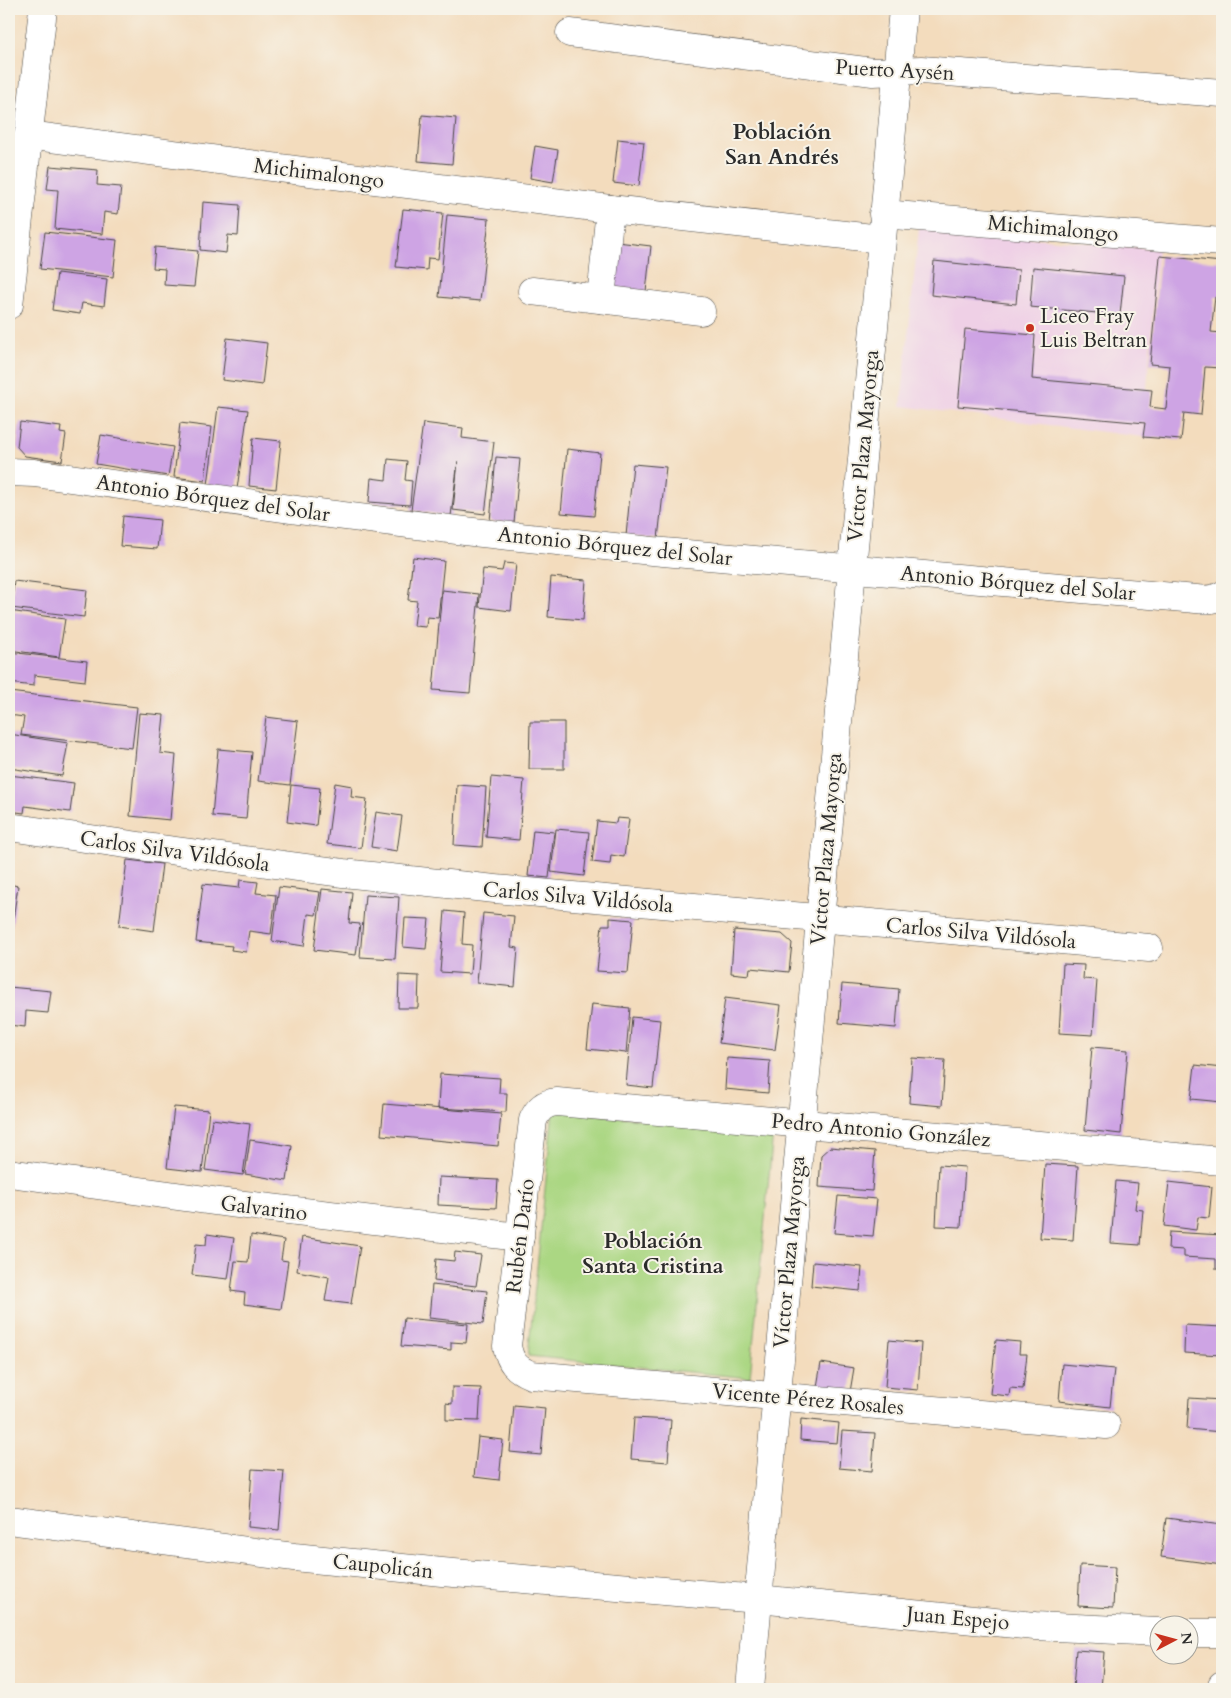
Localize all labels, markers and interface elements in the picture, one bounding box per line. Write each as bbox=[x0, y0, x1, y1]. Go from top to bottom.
street label: Puerto Aysén bbox=[835, 53, 955, 88]
district label: Población San Andrés bbox=[725, 117, 839, 172]
street label: Michimalongo bbox=[252, 151, 386, 196]
street label: Michimalongo bbox=[986, 208, 1120, 249]
place label: Liceo Fray Luis Beltran bbox=[1040, 302, 1147, 355]
marker: Liceo Fray Luis Beltran bbox=[1024, 322, 1036, 334]
street label: Víctor Plaza Mayorga bbox=[841, 349, 886, 543]
street label: Antonio Bórquez del Solar bbox=[94, 468, 332, 529]
street label: Antonio Bórquez del Solar bbox=[496, 520, 734, 573]
street label: Antonio Bórquez del Solar bbox=[899, 559, 1137, 608]
street label: Víctor Plaza Mayorga bbox=[804, 752, 849, 946]
street label: Carlos Silva Vildósola bbox=[78, 824, 272, 879]
street label: Carlos Silva Vildósola bbox=[481, 875, 674, 920]
street label: Carlos Silva Vildósola bbox=[884, 911, 1077, 956]
street label: Pedro Antonio González bbox=[770, 1106, 992, 1155]
street label: Víctor Plaza Mayorga bbox=[767, 1155, 812, 1349]
street label: Rubén Darío bbox=[499, 1177, 542, 1295]
street label: Galvarino bbox=[219, 1189, 309, 1228]
district label: Población Santa Cristina bbox=[582, 1226, 724, 1281]
street label: Vicente Pérez Rosales bbox=[711, 1377, 905, 1422]
street label: Caupolicán bbox=[331, 1547, 435, 1586]
street label: Juan Espejo bbox=[902, 1599, 1011, 1637]
north arrow bbox=[1148, 1616, 1198, 1666]
text: N bbox=[1176, 1632, 1197, 1646]

